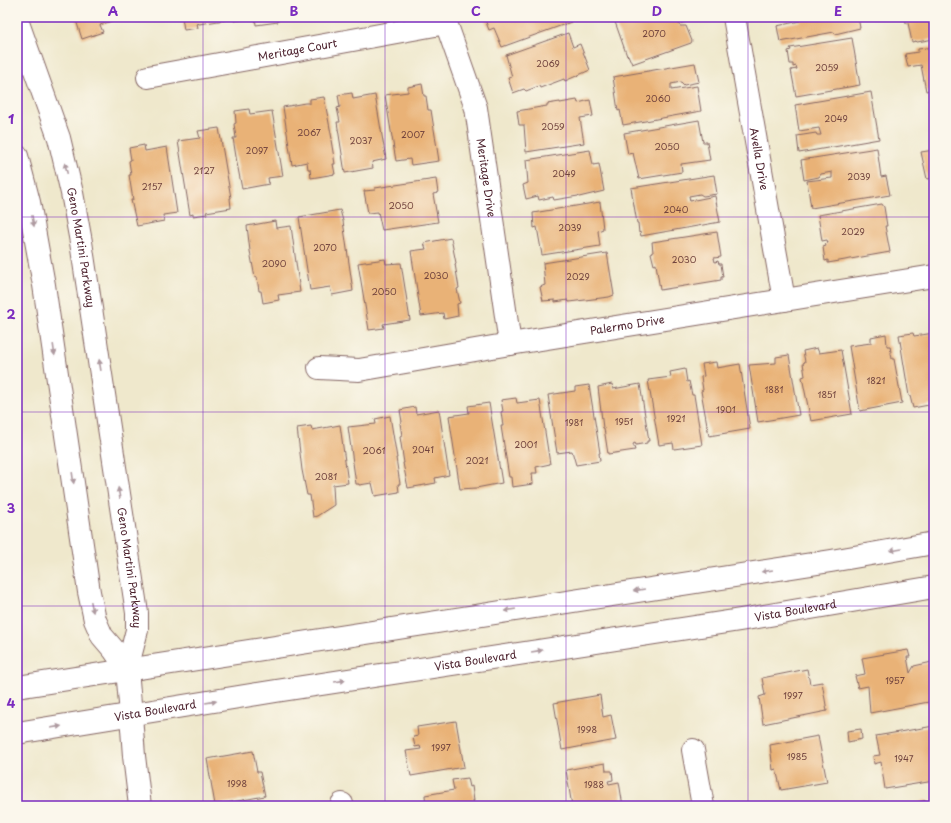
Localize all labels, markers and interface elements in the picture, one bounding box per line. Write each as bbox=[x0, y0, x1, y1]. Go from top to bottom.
text: A bbox=[108, 1, 118, 20]
text: B bbox=[290, 1, 299, 20]
text: C bbox=[471, 1, 481, 20]
text: D bbox=[652, 1, 662, 20]
text: E bbox=[834, 1, 842, 20]
house number: 2070 bbox=[642, 26, 666, 40]
street label: Meritage Court bbox=[256, 34, 339, 65]
house number: 2069 bbox=[536, 56, 560, 70]
house number: 2059 bbox=[815, 60, 839, 74]
house number: 2060 bbox=[645, 91, 671, 105]
text: 1 bbox=[8, 109, 14, 128]
house number: 2049 bbox=[824, 111, 848, 125]
house number: 2059 bbox=[541, 119, 565, 133]
house number: 2067 bbox=[297, 125, 321, 139]
street label: Avella Drive bbox=[746, 126, 773, 192]
house number: 2007 bbox=[401, 127, 425, 141]
house number: 2037 bbox=[350, 133, 373, 147]
street label: Meritage Drive bbox=[472, 137, 501, 218]
house number: 2050 bbox=[654, 139, 680, 153]
house number: 2097 bbox=[246, 143, 268, 157]
one-way arrow bbox=[63, 161, 69, 173]
house number: 2127 bbox=[193, 163, 215, 177]
house number: 2049 bbox=[552, 166, 576, 180]
house number: 2039 bbox=[847, 169, 871, 183]
house number: 2157 bbox=[142, 179, 162, 193]
street label: Geno Martini Parkway bbox=[63, 185, 100, 309]
house number: 2050 bbox=[388, 198, 414, 212]
house number: 2040 bbox=[664, 202, 689, 216]
one-way arrow bbox=[30, 215, 36, 228]
house number: 2039 bbox=[558, 220, 582, 234]
house number: 2029 bbox=[841, 224, 865, 238]
house number: 2070 bbox=[313, 240, 337, 254]
house number: 2030 bbox=[672, 252, 697, 266]
house number: 2090 bbox=[262, 256, 287, 270]
house number: 2030 bbox=[424, 268, 449, 282]
house number: 2029 bbox=[566, 269, 590, 283]
house number: 2050 bbox=[371, 284, 397, 298]
text: 2 bbox=[6, 304, 16, 323]
street label: Palermo Drive bbox=[589, 310, 666, 339]
one-way arrow bbox=[51, 344, 57, 356]
one-way arrow bbox=[97, 359, 103, 371]
house number: 1821 bbox=[866, 373, 886, 387]
house number: 1881 bbox=[764, 382, 784, 396]
house number: 1851 bbox=[818, 387, 836, 401]
house number: 1901 bbox=[716, 402, 736, 416]
house number: 1921 bbox=[666, 411, 686, 425]
house number: 1951 bbox=[615, 414, 633, 428]
house number: 1981 bbox=[565, 415, 583, 429]
house number: 2001 bbox=[515, 437, 537, 451]
house number: 2041 bbox=[412, 442, 434, 456]
house number: 2061 bbox=[363, 443, 385, 457]
house number: 2021 bbox=[465, 453, 489, 467]
house number: 2081 bbox=[315, 469, 337, 483]
one-way arrow bbox=[70, 472, 76, 484]
one-way arrow bbox=[116, 487, 122, 499]
text: 3 bbox=[7, 498, 16, 517]
street label: Geno Martini Parkway bbox=[113, 506, 146, 628]
one-way arrow bbox=[889, 547, 902, 553]
one-way arrow bbox=[761, 568, 773, 574]
one-way arrow bbox=[633, 587, 645, 593]
street label: Vista Boulevard bbox=[753, 595, 838, 625]
one-way arrow bbox=[90, 601, 96, 613]
one-way arrow bbox=[504, 607, 516, 613]
street label: Vista Boulevard bbox=[433, 645, 518, 675]
one-way arrow bbox=[531, 648, 544, 654]
house number: 1957 bbox=[885, 673, 905, 687]
one-way arrow bbox=[334, 678, 346, 684]
house number: 1997 bbox=[783, 688, 803, 702]
text: 4 bbox=[7, 693, 16, 712]
street label: Vista Boulevard bbox=[113, 695, 198, 725]
one-way arrow bbox=[205, 699, 218, 705]
house number: 1998 bbox=[577, 722, 597, 736]
one-way arrow bbox=[49, 724, 62, 730]
house number: 1997 bbox=[431, 740, 451, 754]
house number: 1985 bbox=[787, 749, 807, 763]
house number: 1947 bbox=[894, 751, 914, 765]
house number: 1998 bbox=[227, 776, 247, 790]
house number: 1988 bbox=[584, 777, 604, 791]

